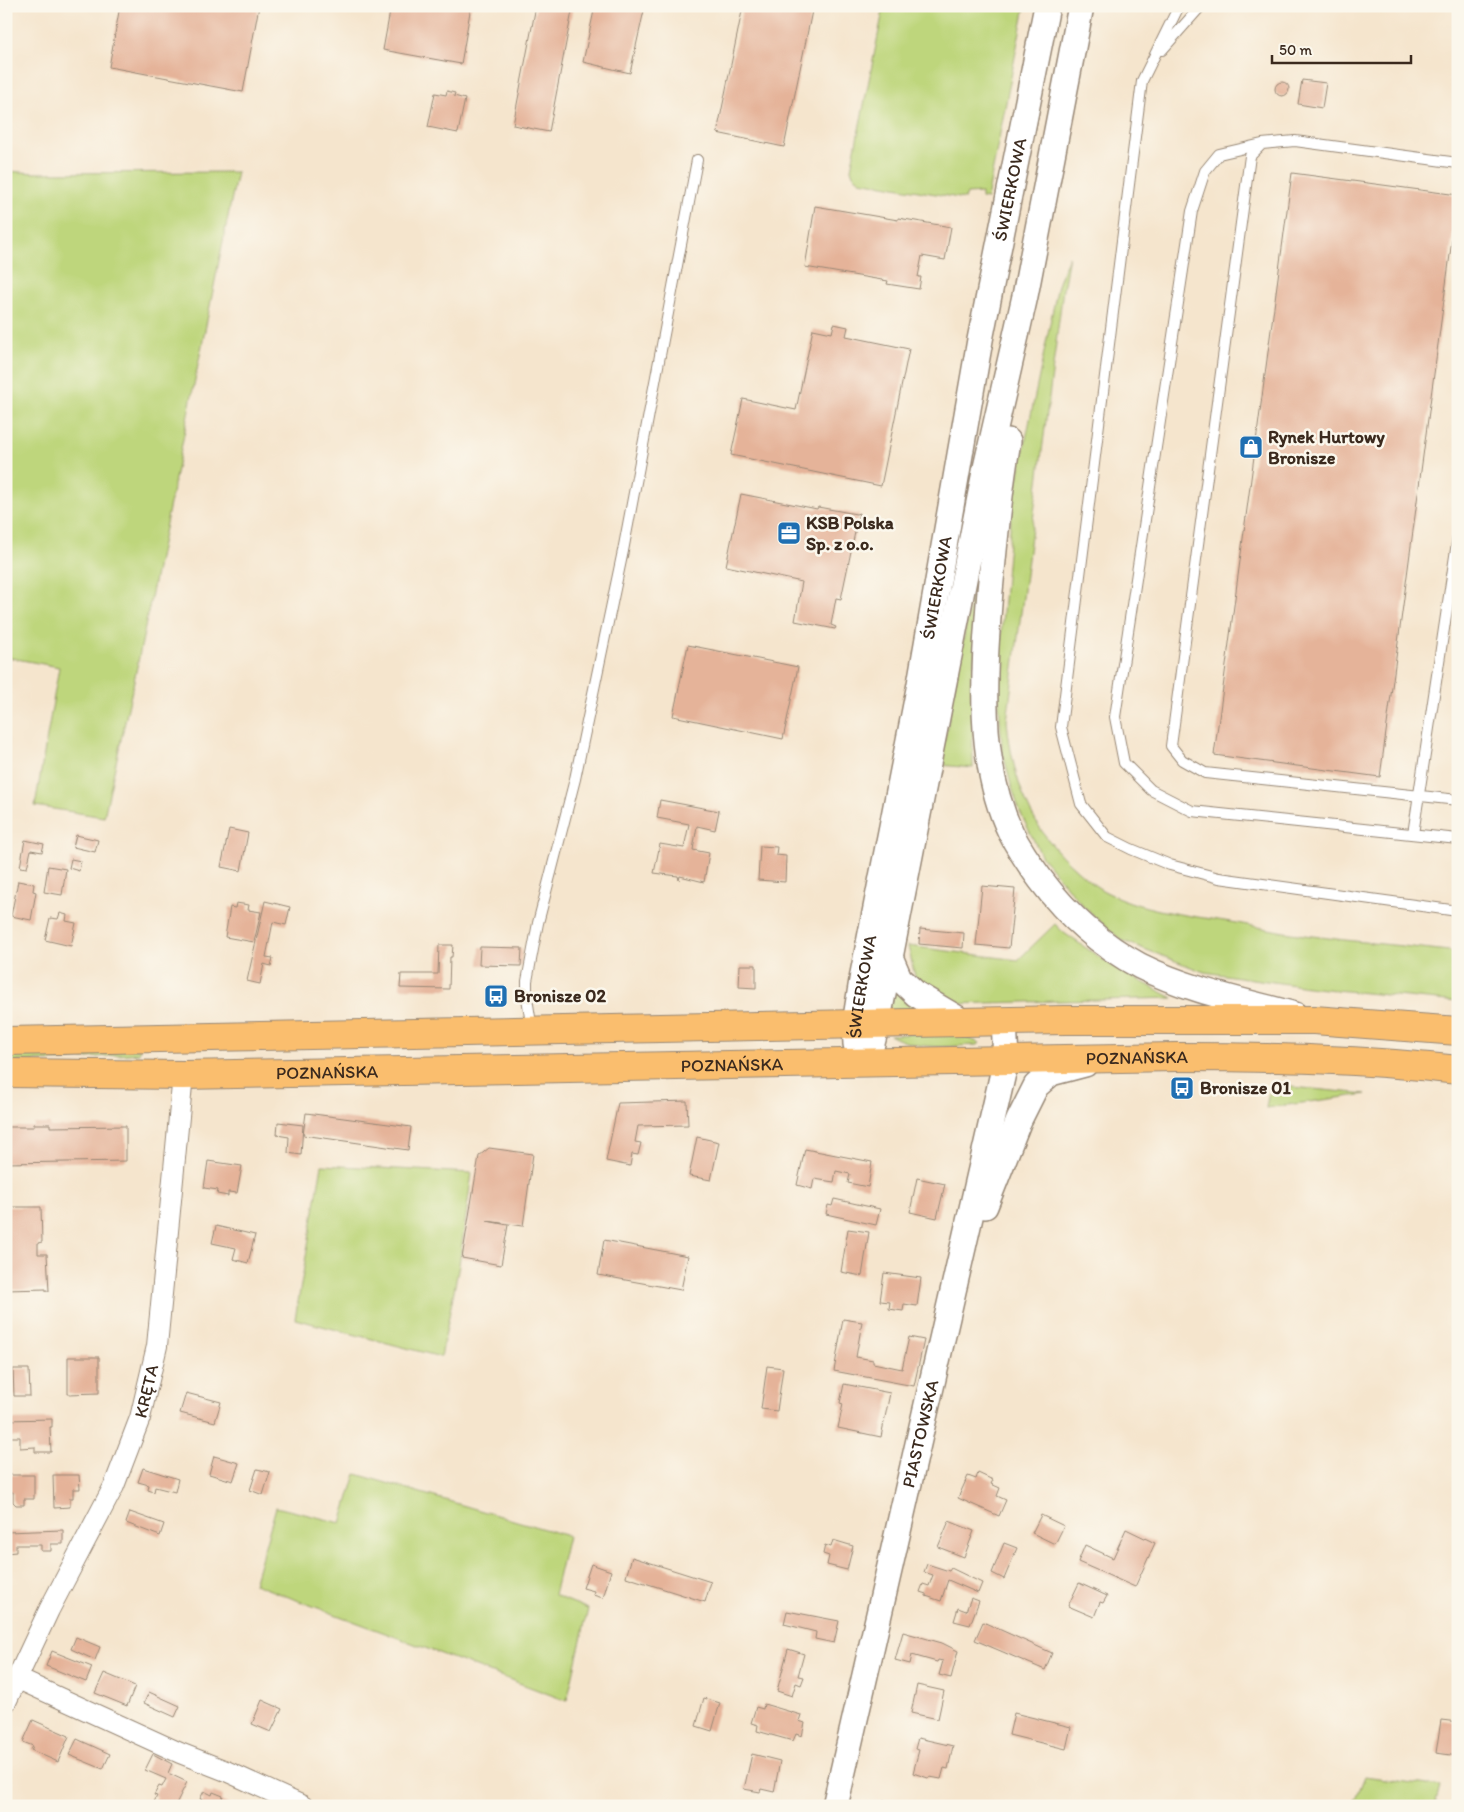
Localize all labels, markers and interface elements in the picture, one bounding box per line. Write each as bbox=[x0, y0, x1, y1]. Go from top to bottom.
scale bar bbox=[1272, 32, 1410, 64]
text: 50 m bbox=[1279, 41, 1312, 59]
street label: ŚWIERKOWA bbox=[989, 135, 1031, 243]
place label: Rynek Hurtowy Bronisze bbox=[1268, 426, 1385, 469]
shop icon: Rynek Hurtowy Bronisze bbox=[1238, 434, 1264, 460]
place label: KSB Polska Sp. z o.o. bbox=[806, 512, 894, 555]
office icon: KSB Polska Sp. z o.o. bbox=[776, 520, 802, 546]
street label: ŚWIERKOWA bbox=[917, 534, 957, 641]
street label: ŚWIERKOWA bbox=[843, 932, 882, 1039]
bus stop icon: Bronisze 02 bbox=[483, 983, 509, 1009]
place label: Bronisze 02 bbox=[514, 985, 606, 1007]
street label: POZNAŃSKA bbox=[1085, 1046, 1188, 1070]
street label: POZNAŃSKA bbox=[681, 1053, 784, 1077]
street label: POZNAŃSKA bbox=[276, 1060, 379, 1084]
bus stop icon: Bronisze 01 bbox=[1169, 1075, 1195, 1101]
place label: Bronisze 01 bbox=[1200, 1077, 1291, 1099]
street label: KRĘTA bbox=[129, 1362, 163, 1420]
street label: PIASTOWSKA bbox=[897, 1377, 944, 1490]

